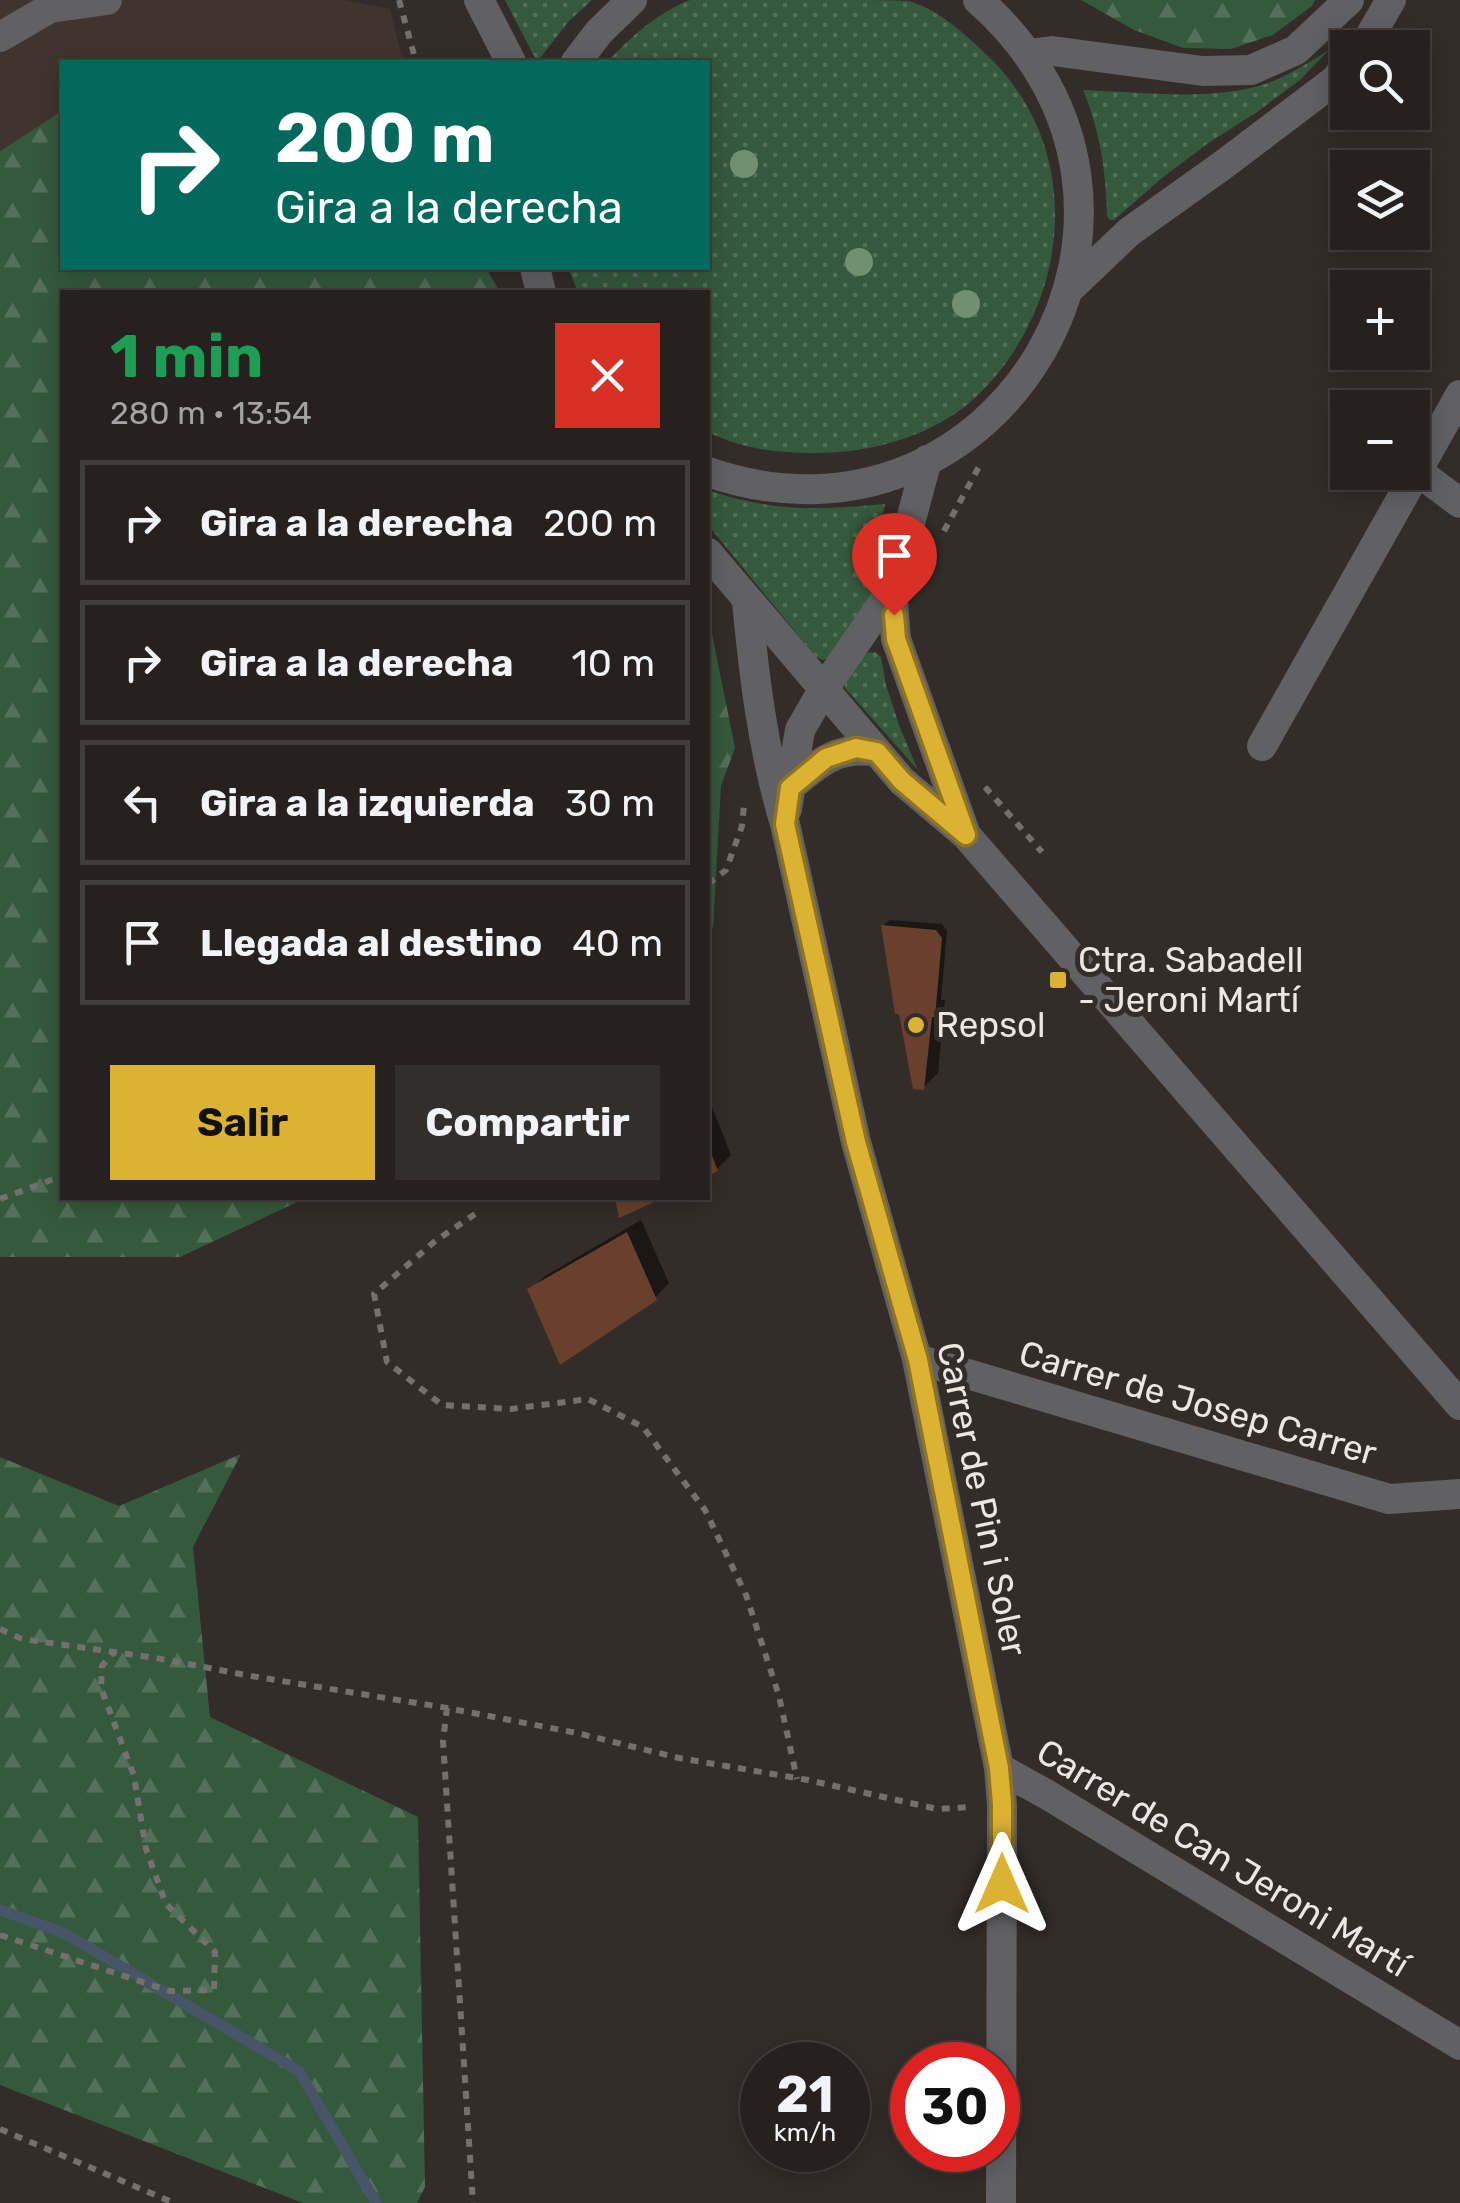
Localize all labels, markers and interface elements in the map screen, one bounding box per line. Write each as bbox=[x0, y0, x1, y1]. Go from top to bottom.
map controls bbox=[1330, 30, 1430, 490]
button: search bbox=[1330, 30, 1430, 130]
text: 200 m bbox=[275, 97, 495, 180]
icon: right bbox=[110, 100, 240, 230]
button: layers bbox=[1330, 150, 1430, 250]
text: Gira a la derecha bbox=[275, 181, 623, 234]
button: + bbox=[1330, 270, 1430, 370]
text: 1 min bbox=[110, 321, 263, 392]
button: close bbox=[555, 323, 660, 428]
button: − bbox=[1330, 390, 1430, 490]
text: 280 m · 13:54 bbox=[110, 394, 312, 432]
icon: right bbox=[115, 495, 170, 550]
text: Gira a la derecha bbox=[200, 500, 513, 546]
text: 200 m bbox=[543, 500, 657, 546]
pin bbox=[852, 513, 937, 616]
icon: arrive bbox=[867, 528, 922, 583]
icon: right bbox=[115, 635, 170, 690]
text: Gira a la derecha bbox=[200, 640, 513, 686]
text: 10 m bbox=[572, 640, 655, 686]
icon: left bbox=[115, 775, 170, 830]
text: Gira a la izquierda bbox=[200, 780, 535, 826]
text: 30 m bbox=[565, 780, 655, 826]
icon: arrive bbox=[115, 915, 170, 970]
text: Llegada al destino bbox=[200, 920, 542, 966]
text: 40 m bbox=[572, 920, 663, 966]
place label: Ctra. Sabadell - Jeroni Martí bbox=[1078, 939, 1303, 1021]
marker: Ctra. Sabadell - Jeroni Martí bbox=[1047, 969, 1069, 991]
place label: Repsol bbox=[936, 1004, 1046, 1046]
marker: Repsol bbox=[905, 1014, 927, 1036]
button: Salir bbox=[110, 1065, 375, 1180]
button: Compartir bbox=[395, 1065, 660, 1180]
street label: Carrer de Josep Carrer bbox=[1015, 1332, 1381, 1474]
street label: Carrer de Pin i Soler bbox=[928, 1338, 1036, 1660]
street label: Carrer de Can Jeroni Martí bbox=[1029, 1730, 1418, 1987]
position arrow bbox=[950, 1832, 1054, 1936]
speed limit sign: 30 bbox=[890, 2042, 1020, 2172]
text: 21 bbox=[776, 2065, 834, 2125]
text: km/h bbox=[774, 2118, 836, 2147]

